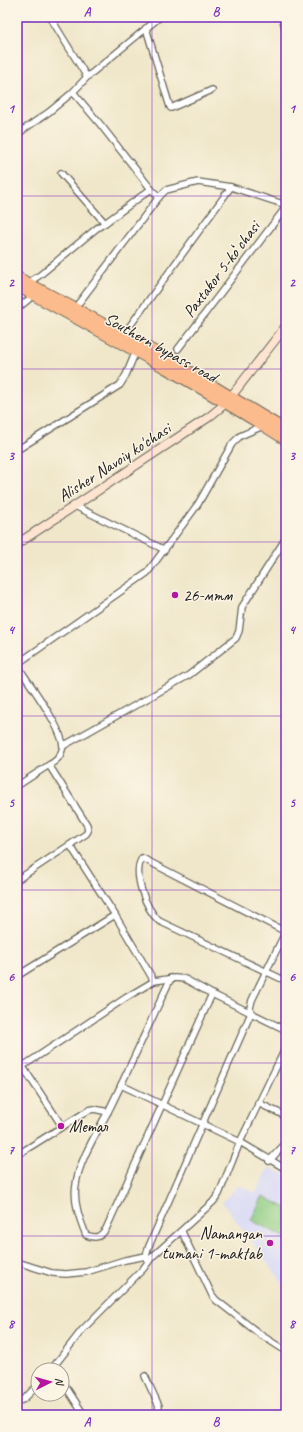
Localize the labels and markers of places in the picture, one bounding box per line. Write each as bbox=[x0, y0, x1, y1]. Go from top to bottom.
place label: 26-мтм bbox=[183, 585, 233, 606]
marker: 26-мтм bbox=[170, 590, 180, 600]
place label: Метал bbox=[69, 1116, 108, 1137]
marker: Метал bbox=[56, 1121, 66, 1131]
place label: Namangan tumani 1-maktab bbox=[162, 1223, 264, 1264]
marker: Namangan tumani 1-maktab bbox=[265, 1238, 275, 1248]

